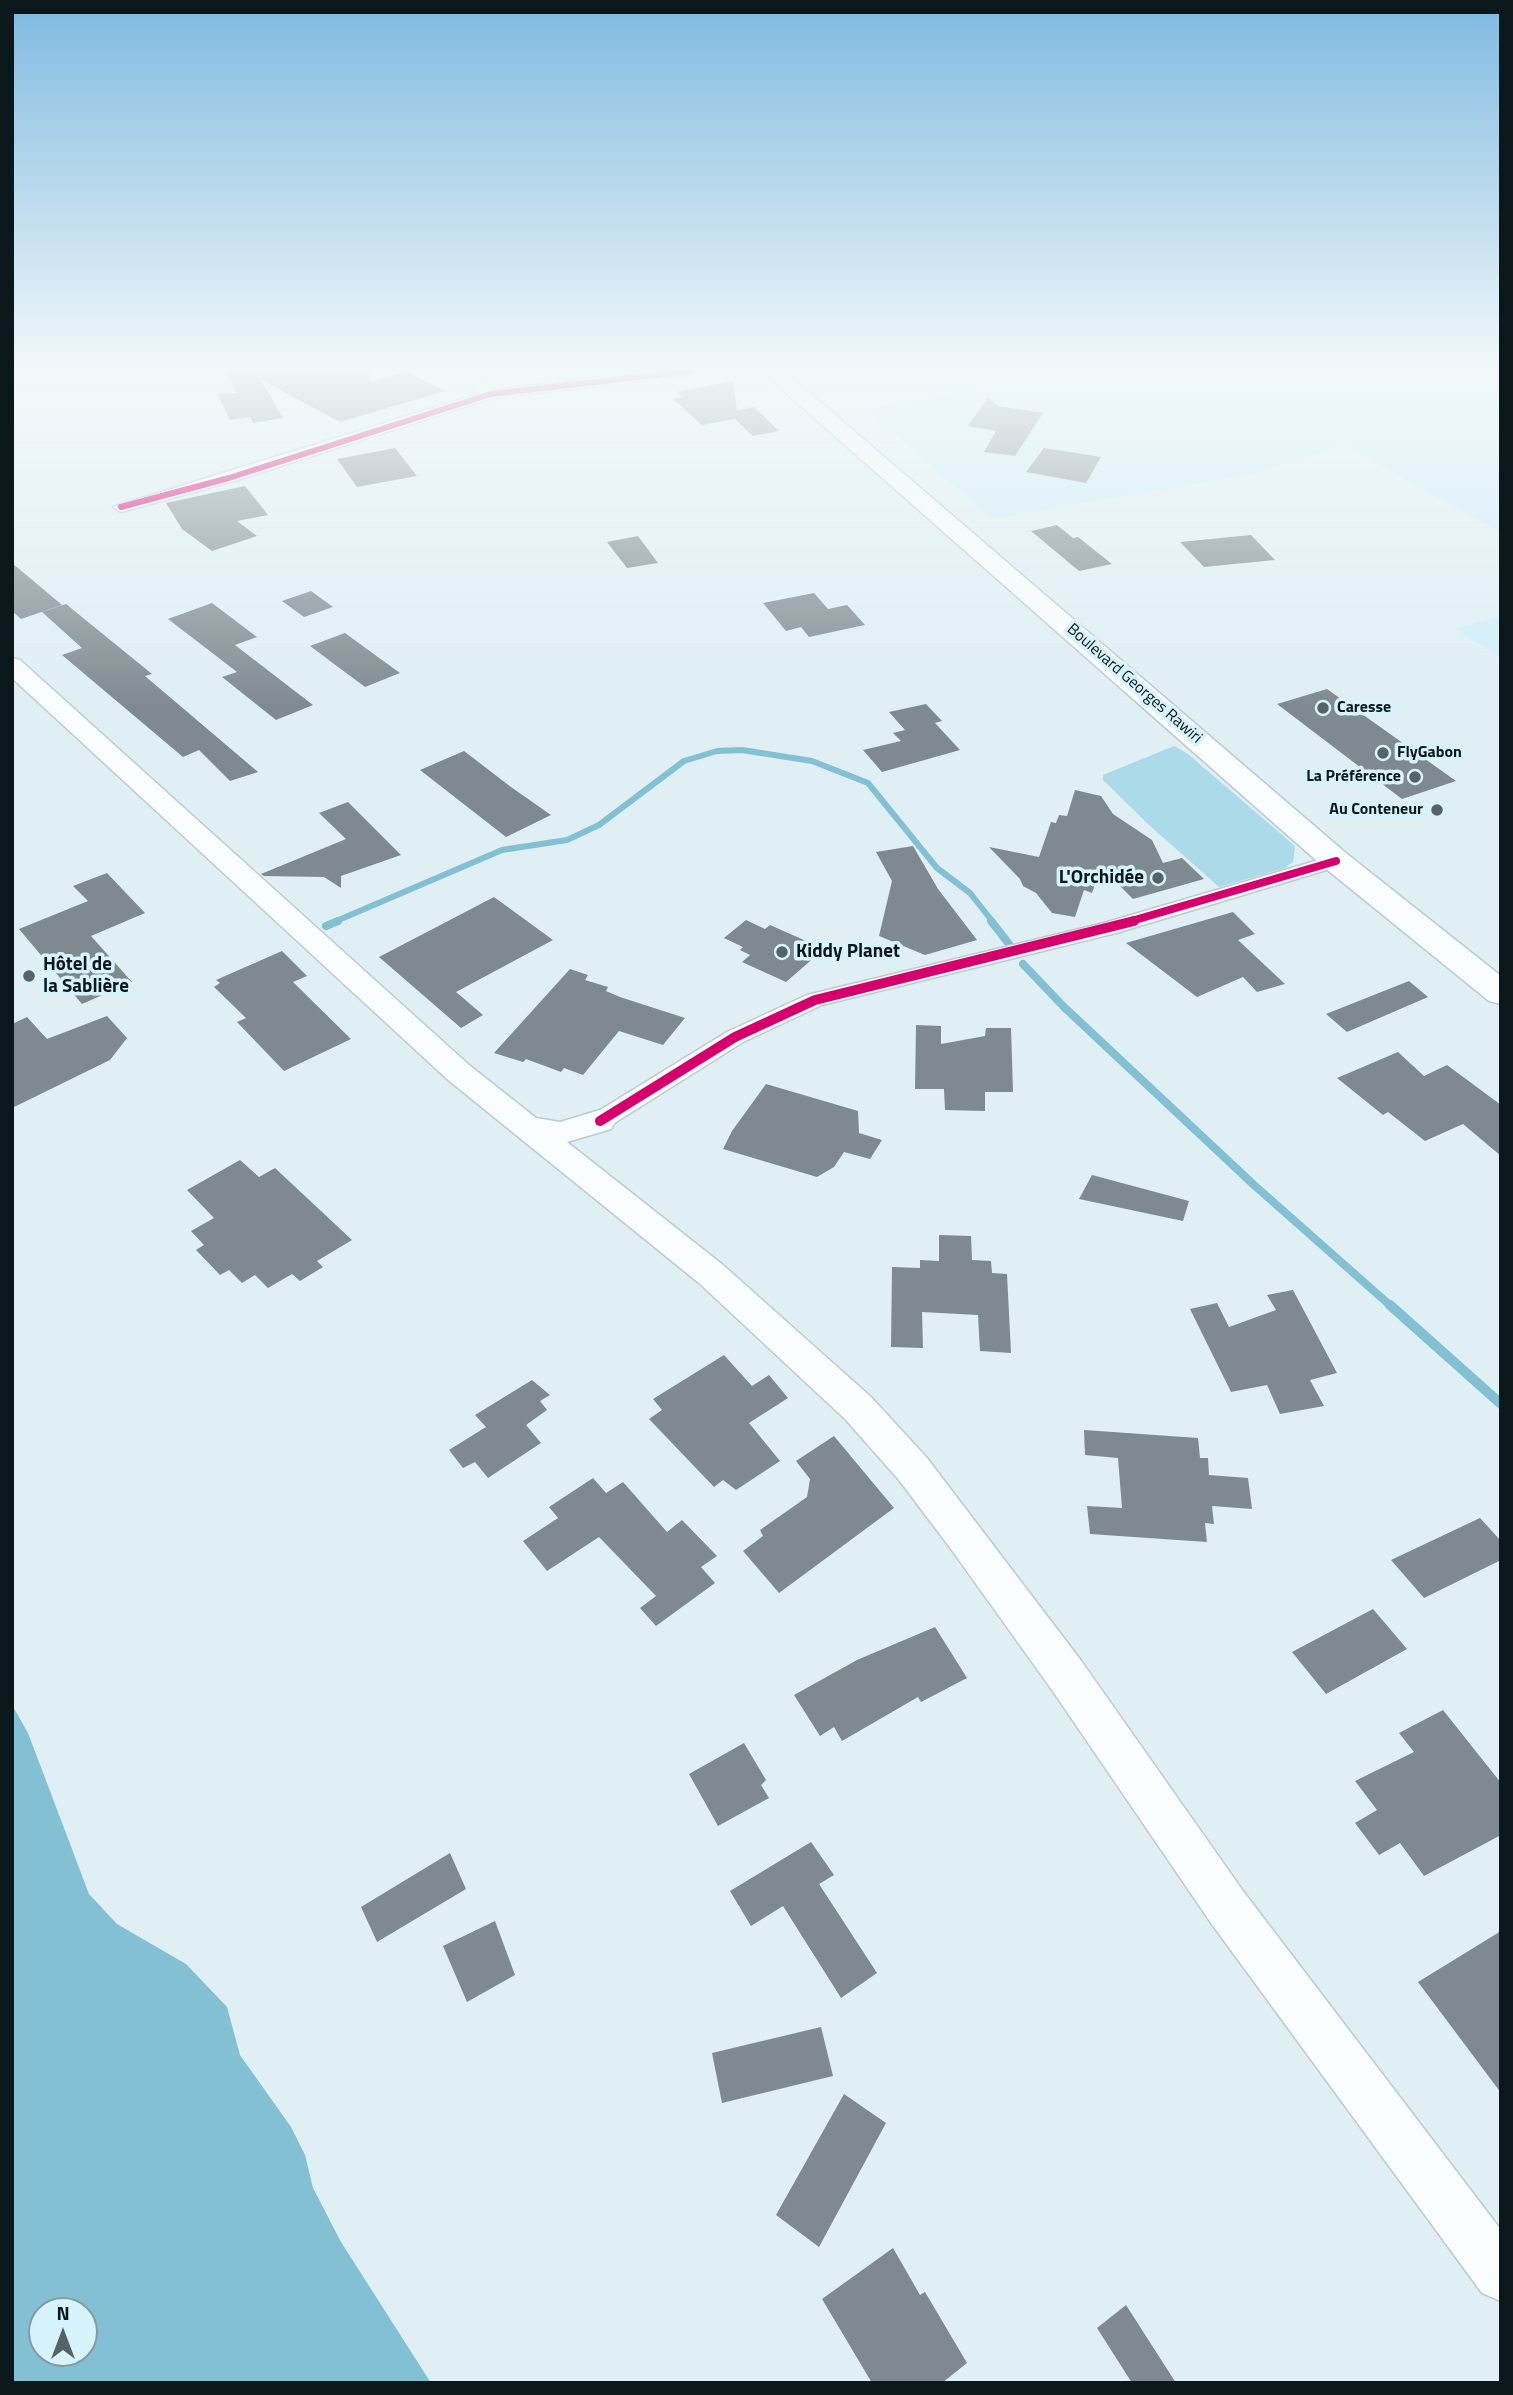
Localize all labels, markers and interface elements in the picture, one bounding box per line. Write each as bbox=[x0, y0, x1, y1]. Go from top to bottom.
street label: Boulevard Georges Rawiri bbox=[1062, 620, 1206, 748]
place label: Caresse bbox=[1337, 698, 1391, 718]
marker: Caresse bbox=[1315, 700, 1331, 716]
place label: FlyGabon bbox=[1397, 743, 1462, 763]
marker: FlyGabon bbox=[1375, 745, 1391, 761]
place label: La Préférence bbox=[1306, 767, 1401, 787]
marker: La Préférence bbox=[1407, 769, 1423, 785]
place label: Au Conteneur bbox=[1329, 800, 1423, 820]
marker: Au Conteneur bbox=[1429, 802, 1445, 818]
place label: L'Orchidée bbox=[1059, 867, 1144, 889]
marker: L'Orchidée bbox=[1150, 870, 1166, 886]
place label: Kiddy Planet bbox=[796, 941, 900, 963]
marker: Kiddy Planet bbox=[774, 944, 790, 960]
place label: Hôtel de la Sablière bbox=[43, 954, 129, 998]
marker: Hôtel de la Sablière bbox=[21, 968, 37, 984]
north arrow bbox=[28, 2297, 98, 2367]
text: N bbox=[56, 2298, 70, 2327]

